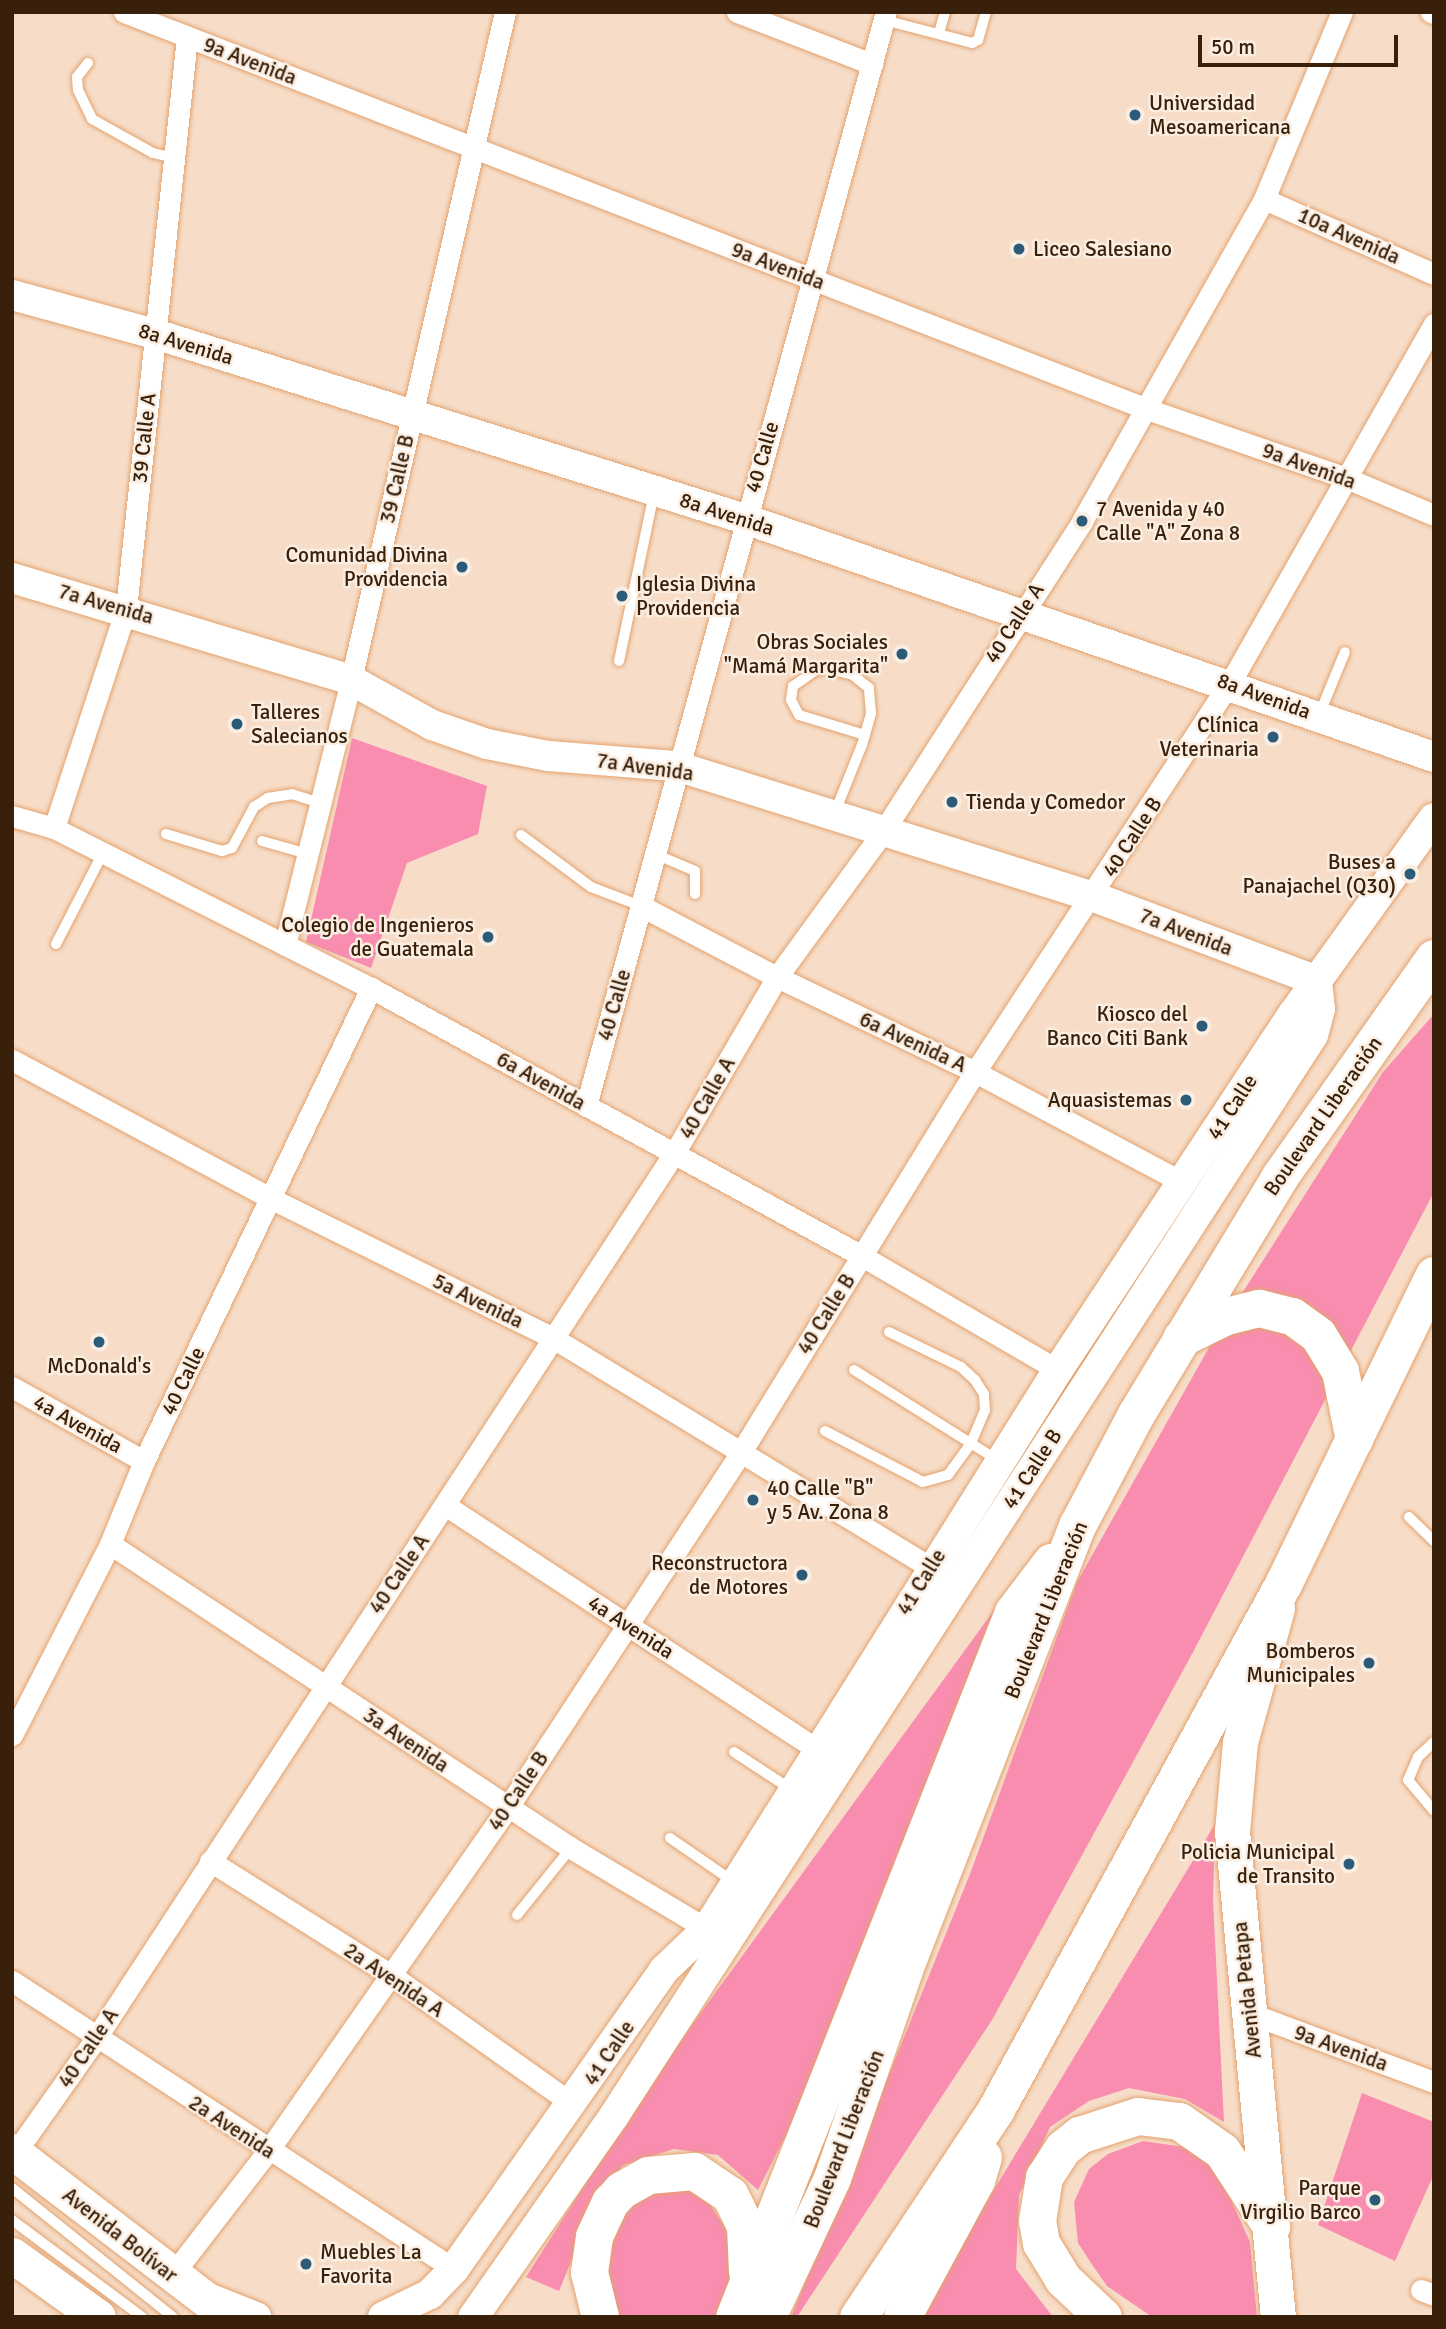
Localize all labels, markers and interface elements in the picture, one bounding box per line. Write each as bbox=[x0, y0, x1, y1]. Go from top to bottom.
scale bar bbox=[1201, 21, 1400, 65]
street label: 9a Avenida bbox=[200, 32, 300, 90]
text: 50 m bbox=[1211, 34, 1255, 60]
place label: Universidad Mesoamericana bbox=[1149, 90, 1291, 140]
marker: Universidad Mesoamericana bbox=[1127, 107, 1143, 123]
street label: 10a Avenida bbox=[1294, 202, 1404, 270]
place label: Liceo Salesiano bbox=[1033, 236, 1172, 262]
street label: 9a Avenida bbox=[728, 237, 828, 295]
marker: Liceo Salesiano bbox=[1011, 241, 1027, 257]
street label: 8a Avenida bbox=[136, 318, 236, 370]
street label: 39 Calle A bbox=[127, 392, 161, 484]
street label: 40 Calle bbox=[740, 418, 784, 496]
street label: 39 Calle B bbox=[375, 432, 419, 526]
street label: 9a Avenida bbox=[1259, 437, 1359, 495]
street label: 8a Avenida bbox=[677, 487, 777, 541]
place label: 7 Avenida y 40 Calle "A" Zona 8 bbox=[1096, 496, 1240, 546]
marker: 7 Avenida y 40 Calle "A" Zona 8 bbox=[1074, 513, 1090, 529]
place label: Comunidad Divina Providencia bbox=[286, 542, 448, 592]
marker: Comunidad Divina Providencia bbox=[454, 559, 470, 575]
place label: Iglesia Divina Providencia bbox=[636, 571, 756, 621]
street label: 7a Avenida bbox=[56, 578, 156, 630]
street label: 40 Calle A bbox=[979, 578, 1049, 668]
marker: Iglesia Divina Providencia bbox=[614, 588, 630, 604]
place label: Obras Sociales "Mamá Margarita" bbox=[724, 629, 888, 679]
marker: Obras Sociales "Mamá Margarita" bbox=[894, 646, 910, 662]
street label: 8a Avenida bbox=[1214, 667, 1314, 725]
place label: Talleres Salecianos bbox=[251, 699, 348, 749]
place label: Clínica Veterinaria bbox=[1160, 712, 1259, 762]
marker: Talleres Salecianos bbox=[229, 716, 245, 732]
marker: Clínica Veterinaria bbox=[1265, 729, 1281, 745]
street label: 7a Avenida bbox=[595, 748, 695, 786]
place label: Tienda y Comedor bbox=[966, 789, 1125, 815]
street label: 40 Calle B bbox=[1097, 792, 1167, 882]
marker: Tienda y Comedor bbox=[944, 794, 960, 810]
place label: Buses a Panajachel (Q30) bbox=[1242, 849, 1396, 899]
marker: Buses a Panajachel (Q30) bbox=[1402, 866, 1418, 882]
street label: 7a Avenida bbox=[1136, 903, 1236, 961]
place label: Colegio de Ingenieros de Guatemala bbox=[281, 912, 474, 962]
marker: Colegio de Ingenieros de Guatemala bbox=[480, 929, 496, 945]
street label: 40 Calle bbox=[592, 966, 636, 1044]
place label: Kiosco del Banco Citi Bank bbox=[1046, 1001, 1188, 1051]
street label: 6a Avenida A bbox=[855, 1006, 971, 1078]
marker: Kiosco del Banco Citi Bank bbox=[1194, 1018, 1210, 1034]
street label: Boulevard Liberación bbox=[1258, 1031, 1388, 1201]
street label: 6a Avenida bbox=[492, 1046, 590, 1116]
street label: 40 Calle A bbox=[674, 1053, 740, 1143]
street label: 41 Calle bbox=[1202, 1070, 1262, 1144]
place label: Aquasistemas bbox=[1048, 1087, 1172, 1113]
marker: Aquasistemas bbox=[1178, 1092, 1194, 1108]
street label: 5a Avenida bbox=[429, 1268, 527, 1334]
street label: 40 Calle B bbox=[791, 1269, 861, 1359]
marker: McDonald's bbox=[91, 1334, 107, 1350]
street label: 40 Calle bbox=[156, 1343, 210, 1419]
place label: McDonald's bbox=[47, 1353, 151, 1379]
street label: 4a Avenida bbox=[29, 1389, 127, 1459]
street label: 41 Calle B bbox=[997, 1424, 1067, 1514]
place label: 40 Calle "B" y 5 Av. Zona 8 bbox=[767, 1475, 889, 1525]
marker: 40 Calle "B" y 5 Av. Zona 8 bbox=[745, 1492, 761, 1508]
street label: Boulevard Liberación bbox=[999, 1518, 1093, 1702]
street label: 40 Calle A bbox=[363, 1530, 435, 1618]
street label: 41 Calle bbox=[891, 1544, 951, 1620]
place label: Reconstructora de Motores bbox=[651, 1550, 788, 1600]
marker: Reconstructora de Motores bbox=[794, 1567, 810, 1583]
street label: 4a Avenida bbox=[583, 1590, 679, 1664]
place label: Bomberos Municipales bbox=[1246, 1638, 1355, 1688]
marker: Bomberos Municipales bbox=[1361, 1655, 1377, 1671]
street label: 3a Avenida bbox=[358, 1702, 454, 1778]
street label: 40 Calle B bbox=[482, 1747, 554, 1835]
place label: Policia Municipal de Transito bbox=[1181, 1839, 1335, 1889]
marker: Policia Municipal de Transito bbox=[1341, 1856, 1357, 1872]
street label: Avenida Petapa bbox=[1227, 1920, 1267, 2060]
street label: 2a Avenida A bbox=[339, 1937, 449, 2023]
street label: 40 Calle A bbox=[52, 2004, 124, 2092]
street label: 41 Calle bbox=[578, 2016, 640, 2090]
street label: 9a Avenida bbox=[1291, 2019, 1391, 2077]
street label: Boulevard Liberación bbox=[798, 2046, 890, 2232]
street label: 2a Avenida bbox=[184, 2090, 280, 2164]
place label: Parque Virgilio Barco bbox=[1240, 2175, 1361, 2225]
street label: Avenida Bolívar bbox=[58, 2182, 182, 2288]
marker: Parque Virgilio Barco bbox=[1367, 2192, 1383, 2208]
place label: Muebles La Favorita bbox=[320, 2239, 422, 2289]
marker: Muebles La Favorita bbox=[298, 2256, 314, 2272]

